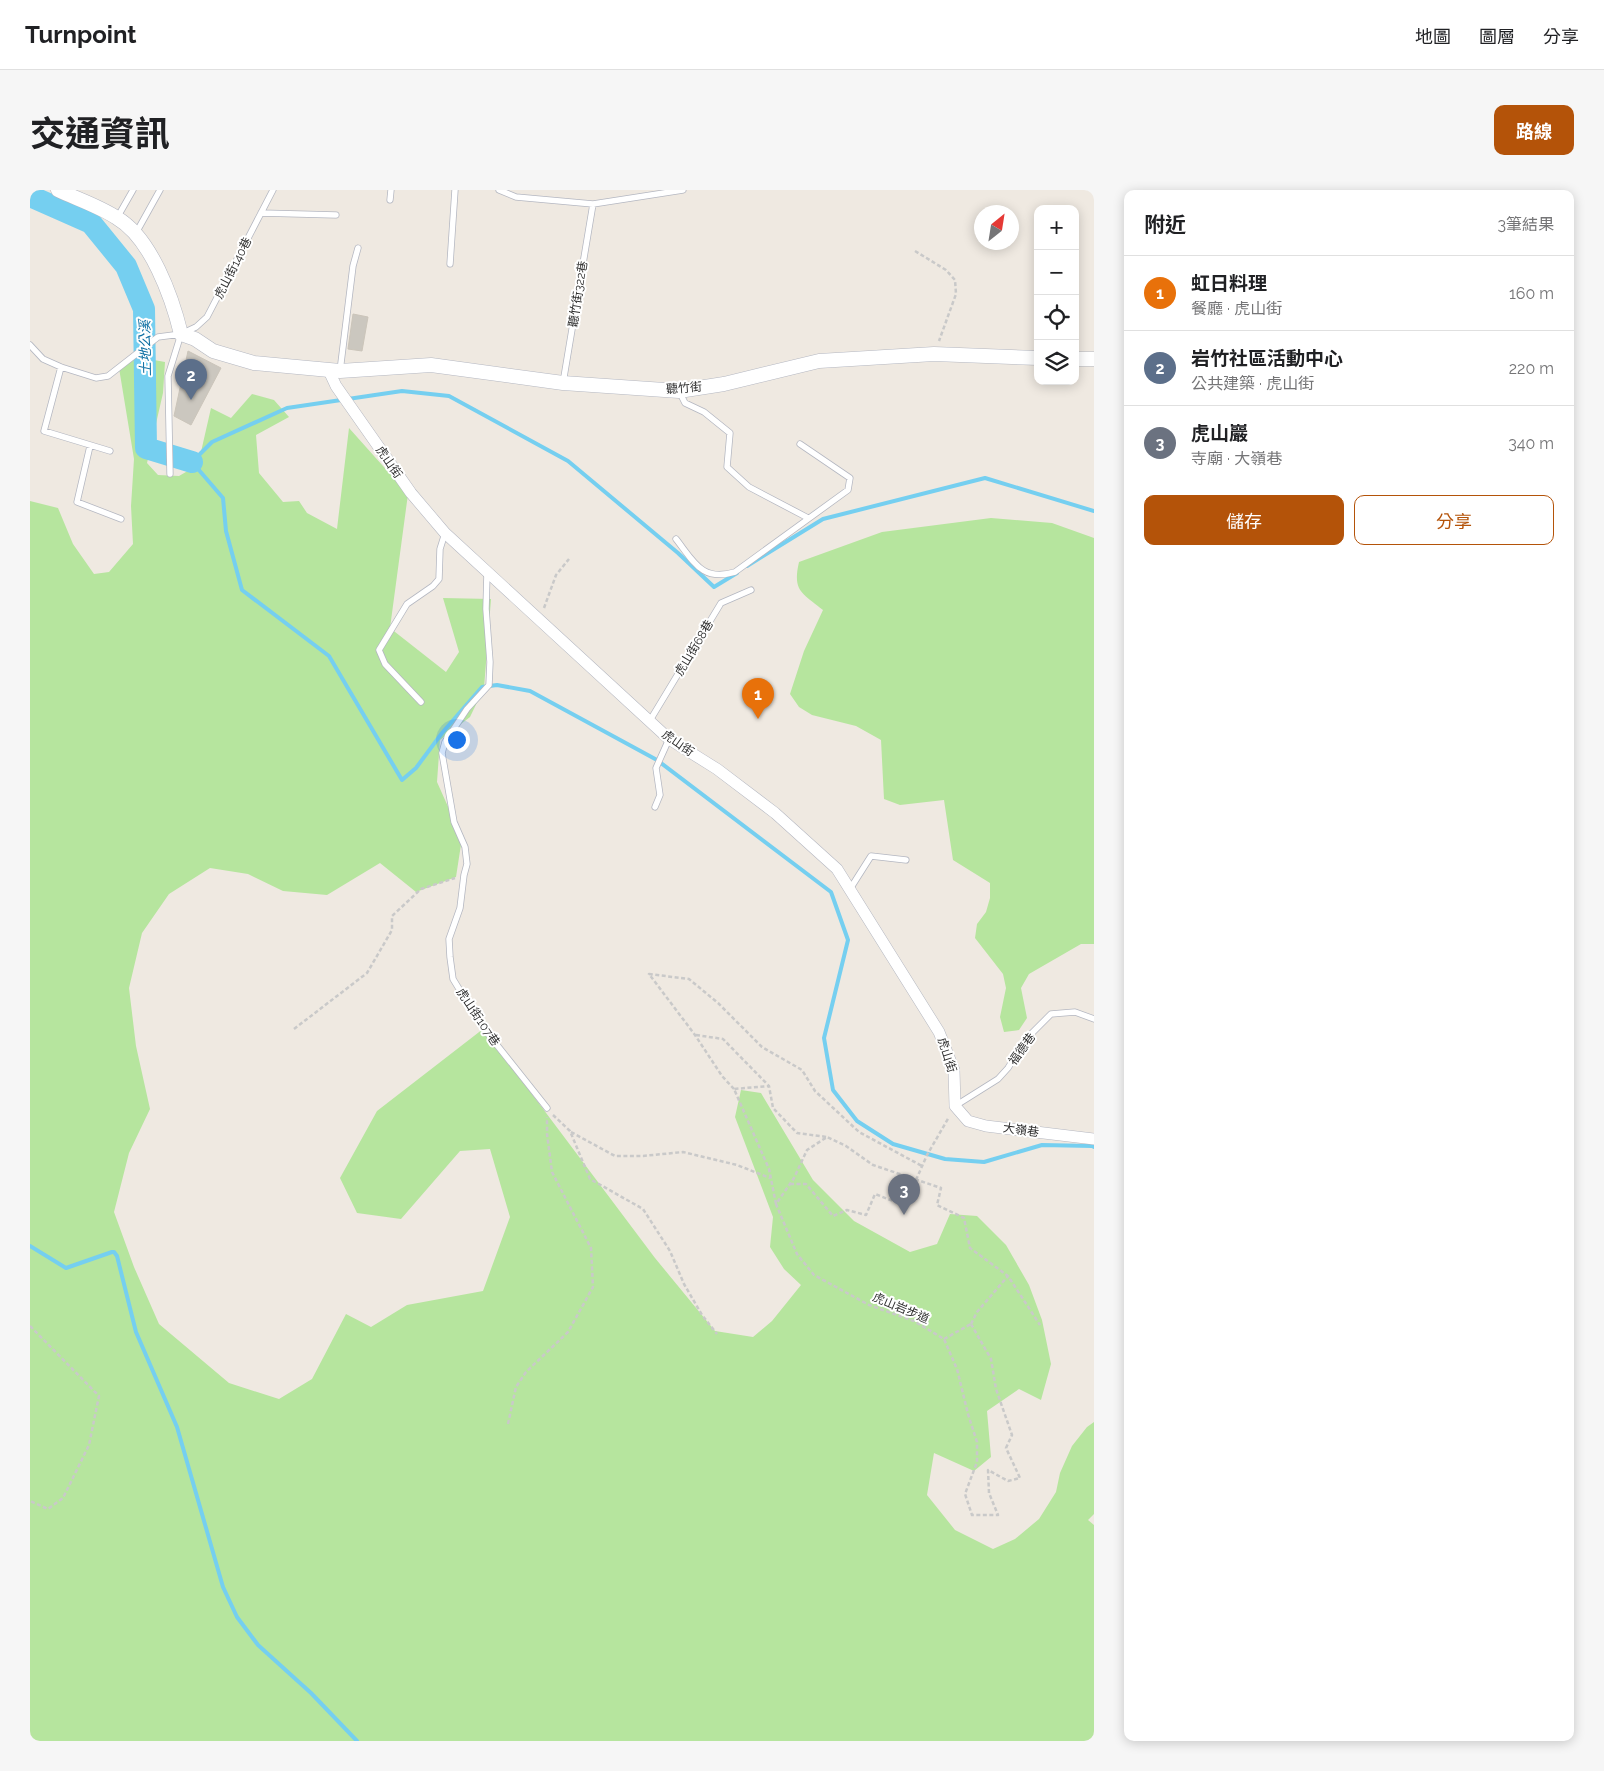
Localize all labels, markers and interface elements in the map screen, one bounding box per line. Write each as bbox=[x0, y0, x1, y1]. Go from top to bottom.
text: Turnpoint bbox=[25, 20, 137, 49]
text: 地圖 bbox=[1415, 26, 1451, 47]
text: 圖層 bbox=[1479, 26, 1515, 47]
text: 分享 bbox=[1543, 26, 1579, 47]
button: 路線 bbox=[1494, 105, 1574, 155]
text: 交通資訊 bbox=[30, 113, 170, 154]
north arrow bbox=[974, 205, 1019, 250]
map controls bbox=[1034, 205, 1079, 385]
button: + bbox=[1034, 205, 1079, 250]
text: 附近 bbox=[1144, 212, 1186, 237]
text: 3筆結果 bbox=[1497, 215, 1554, 234]
street label: 虎山街140巷 bbox=[212, 235, 254, 301]
button: − bbox=[1034, 250, 1079, 295]
street label: 聽竹街322巷 bbox=[566, 260, 590, 328]
text: 虹日料理 bbox=[1191, 272, 1267, 294]
text: 1 bbox=[1156, 284, 1164, 303]
text: 160 m bbox=[1509, 284, 1554, 303]
button: locate bbox=[1034, 295, 1079, 340]
text: 餐廳 · 虎山街 bbox=[1191, 299, 1282, 318]
water label: 土地公溪 bbox=[136, 318, 153, 376]
button: layers bbox=[1034, 340, 1079, 385]
text: 岩竹社區活動中心 bbox=[1191, 347, 1343, 369]
pin: 2 bbox=[175, 359, 207, 400]
text: 2 bbox=[1155, 359, 1165, 378]
text: 220 m bbox=[1509, 359, 1554, 378]
text: 公共建築 · 虎山街 bbox=[1191, 374, 1314, 393]
street label: 聽竹街 bbox=[666, 380, 702, 396]
text: 虎山巖 bbox=[1191, 422, 1248, 444]
text: 3 bbox=[1156, 434, 1164, 453]
text: 340 m bbox=[1508, 434, 1554, 453]
street label: 虎山街 bbox=[373, 443, 405, 481]
text: 寺廟 · 大嶺巷 bbox=[1191, 449, 1282, 468]
button: 儲存 bbox=[1144, 495, 1344, 545]
button: 分享 bbox=[1354, 495, 1554, 545]
street label: 虎山街68巷 bbox=[672, 618, 716, 678]
pin: 1 bbox=[742, 678, 774, 719]
your location bbox=[444, 727, 470, 753]
street label: 虎山街 bbox=[659, 727, 697, 759]
street label: 虎山街107巷 bbox=[454, 985, 502, 1049]
street label: 福德巷 bbox=[1006, 1030, 1038, 1068]
street label: 虎山街 bbox=[935, 1036, 959, 1074]
street label: 大嶺巷 bbox=[1002, 1121, 1040, 1139]
pin: 3 bbox=[888, 1174, 920, 1215]
street label: 虎山岩步道 bbox=[871, 1290, 931, 1326]

